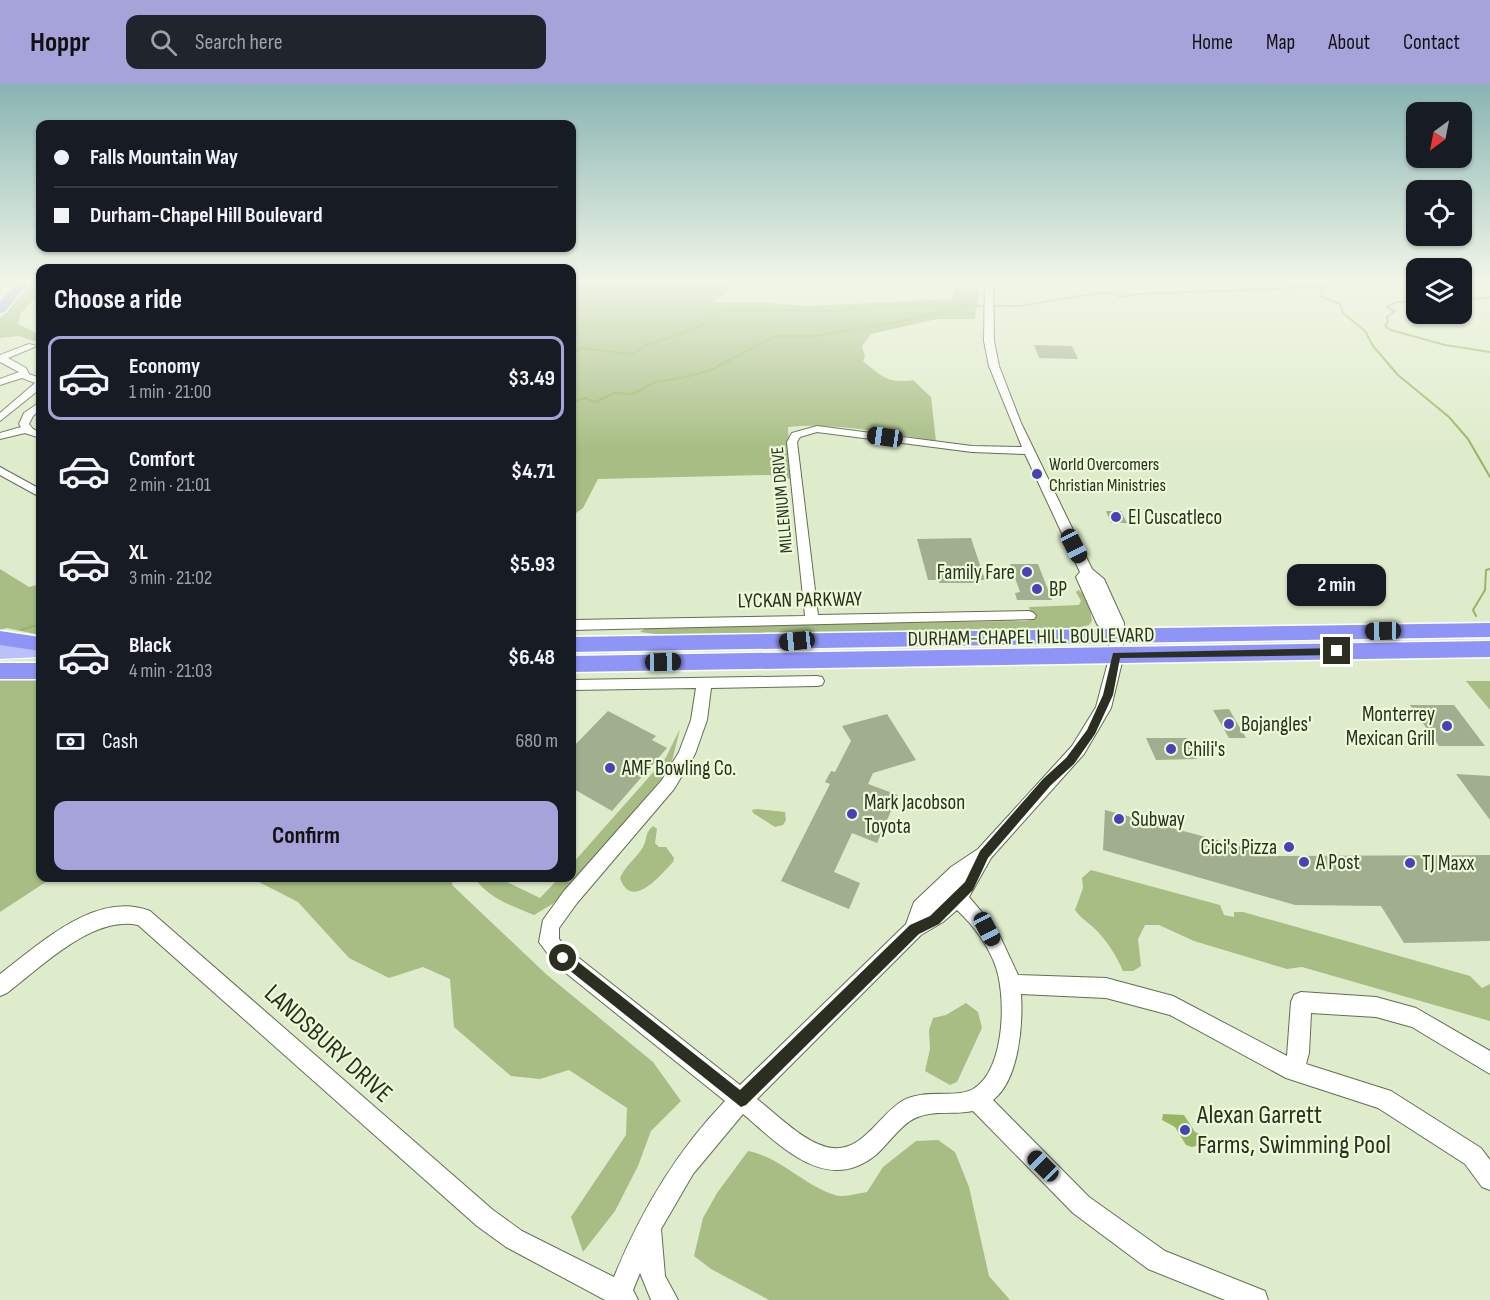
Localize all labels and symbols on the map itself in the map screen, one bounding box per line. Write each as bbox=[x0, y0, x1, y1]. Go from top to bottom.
north arrow bbox=[1406, 102, 1472, 168]
car bbox=[866, 426, 904, 448]
street label: MILLENIUM DRIVE bbox=[767, 446, 797, 554]
place label: World Overcomers Christian Ministries bbox=[1049, 454, 1166, 496]
marker: World Overcomers Christian Ministries bbox=[1030, 467, 1044, 481]
place label: El Cuscatleco bbox=[1128, 505, 1222, 530]
marker: El Cuscatleco bbox=[1109, 510, 1123, 524]
car bbox=[1058, 526, 1090, 566]
place label: Family Fare bbox=[937, 560, 1015, 585]
callout: 2 min bbox=[1288, 564, 1386, 606]
marker: Family Fare bbox=[1020, 565, 1034, 579]
place label: BP bbox=[1049, 577, 1067, 602]
marker: BP bbox=[1030, 582, 1044, 596]
street label: LYCKAN PARKWAY bbox=[738, 586, 863, 614]
street label: DURHAM-CHAPEL HILL BOULEVARD bbox=[907, 622, 1155, 652]
car bbox=[1365, 622, 1401, 640]
car bbox=[778, 630, 816, 652]
route end bbox=[1323, 637, 1350, 664]
car bbox=[645, 653, 681, 671]
place label: Monterrey Mexican Grill bbox=[1346, 702, 1435, 751]
place label: Bojangles' bbox=[1241, 712, 1311, 737]
marker: Bojangles' bbox=[1222, 717, 1236, 731]
marker: Monterrey Mexican Grill bbox=[1440, 719, 1454, 733]
place label: Chili's bbox=[1183, 737, 1225, 762]
marker: Chili's bbox=[1164, 742, 1178, 756]
place label: AMF Bowling Co. bbox=[621, 756, 736, 781]
marker: AMF Bowling Co. bbox=[603, 761, 617, 775]
place label: Mark Jacobson Toyota bbox=[864, 790, 965, 839]
marker: Mark Jacobson Toyota bbox=[845, 807, 859, 821]
place label: Subway bbox=[1131, 807, 1185, 832]
marker: Subway bbox=[1112, 812, 1126, 826]
place label: Cici's Pizza bbox=[1200, 835, 1277, 860]
marker: Cici's Pizza bbox=[1282, 840, 1296, 854]
place label: A Post bbox=[1315, 850, 1360, 875]
place label: TJ Maxx bbox=[1422, 851, 1475, 876]
marker: A Post bbox=[1297, 855, 1311, 869]
marker: TJ Maxx bbox=[1403, 856, 1417, 870]
car bbox=[971, 909, 1003, 949]
route start bbox=[549, 944, 576, 971]
street label: LANDSBURY DRIVE bbox=[258, 978, 398, 1110]
place label: Alexan Garrett Farms, Swimming Pool bbox=[1196, 1100, 1391, 1161]
marker: Alexan Garrett Farms, Swimming Pool bbox=[1178, 1123, 1192, 1137]
car bbox=[1024, 1147, 1062, 1185]

